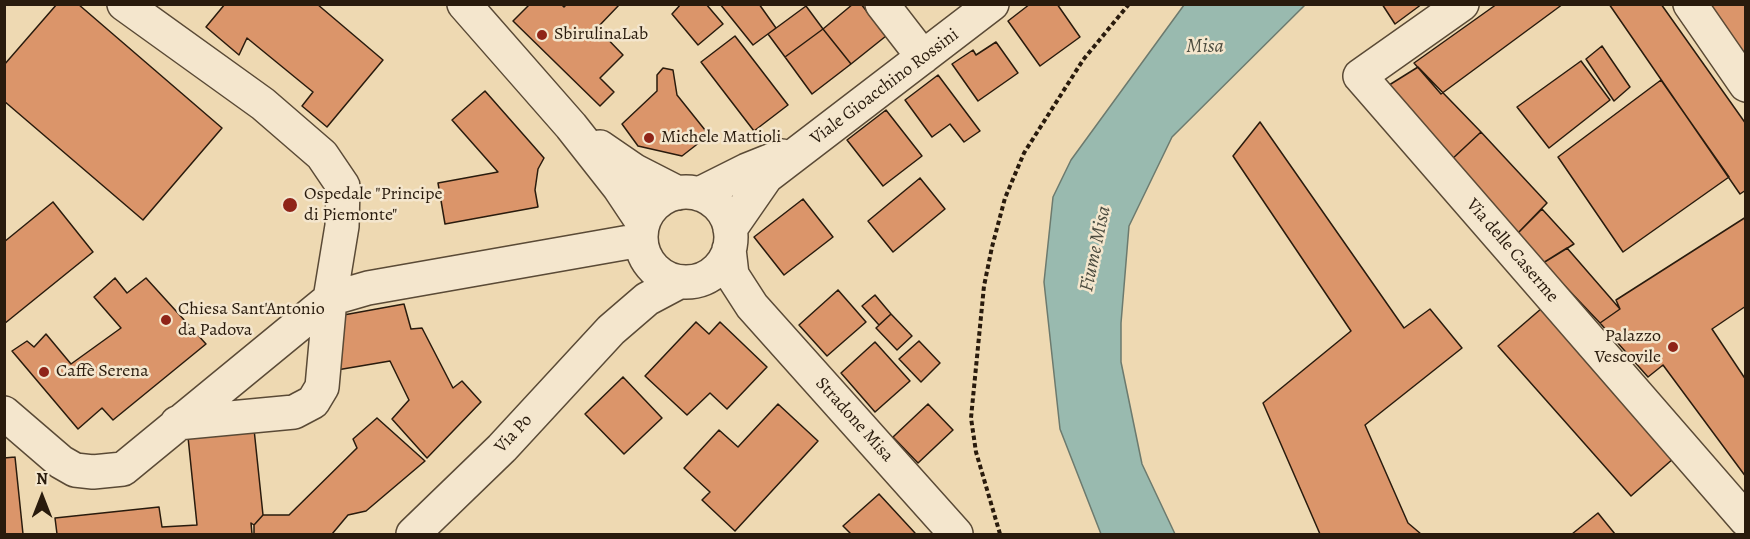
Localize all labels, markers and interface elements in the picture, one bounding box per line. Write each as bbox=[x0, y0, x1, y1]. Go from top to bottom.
place label: SbirulinaLab bbox=[554, 24, 648, 46]
street label: Viale Gioacchino Rossini bbox=[807, 24, 963, 150]
marker: SbirulinaLab bbox=[535, 28, 549, 42]
water label: Misa bbox=[1186, 35, 1224, 59]
place label: Michele Mattioli bbox=[661, 127, 781, 149]
marker: Michele Mattioli bbox=[642, 131, 656, 145]
place label: Ospedale "Principe di Piemonte" bbox=[304, 184, 443, 226]
street label: Via delle Caserme bbox=[1461, 195, 1563, 307]
marker: Ospedale "Principe di Piemonte" bbox=[281, 196, 299, 214]
water label: Fiume Misa bbox=[1075, 204, 1117, 294]
place label: Chiesa Sant'Antonio da Padova bbox=[178, 299, 325, 342]
marker: Chiesa Sant'Antonio da Padova bbox=[159, 313, 173, 327]
place label: Palazzo Vescovile bbox=[1594, 326, 1661, 368]
marker: Palazzo Vescovile bbox=[1666, 340, 1680, 354]
place label: Caffè Serena bbox=[56, 361, 149, 383]
marker: Caffè Serena bbox=[37, 365, 51, 379]
street label: Stradone Misa bbox=[810, 373, 898, 467]
street label: Via Po bbox=[491, 410, 537, 458]
north arrow bbox=[12, 467, 72, 527]
text: N bbox=[36, 468, 48, 490]

